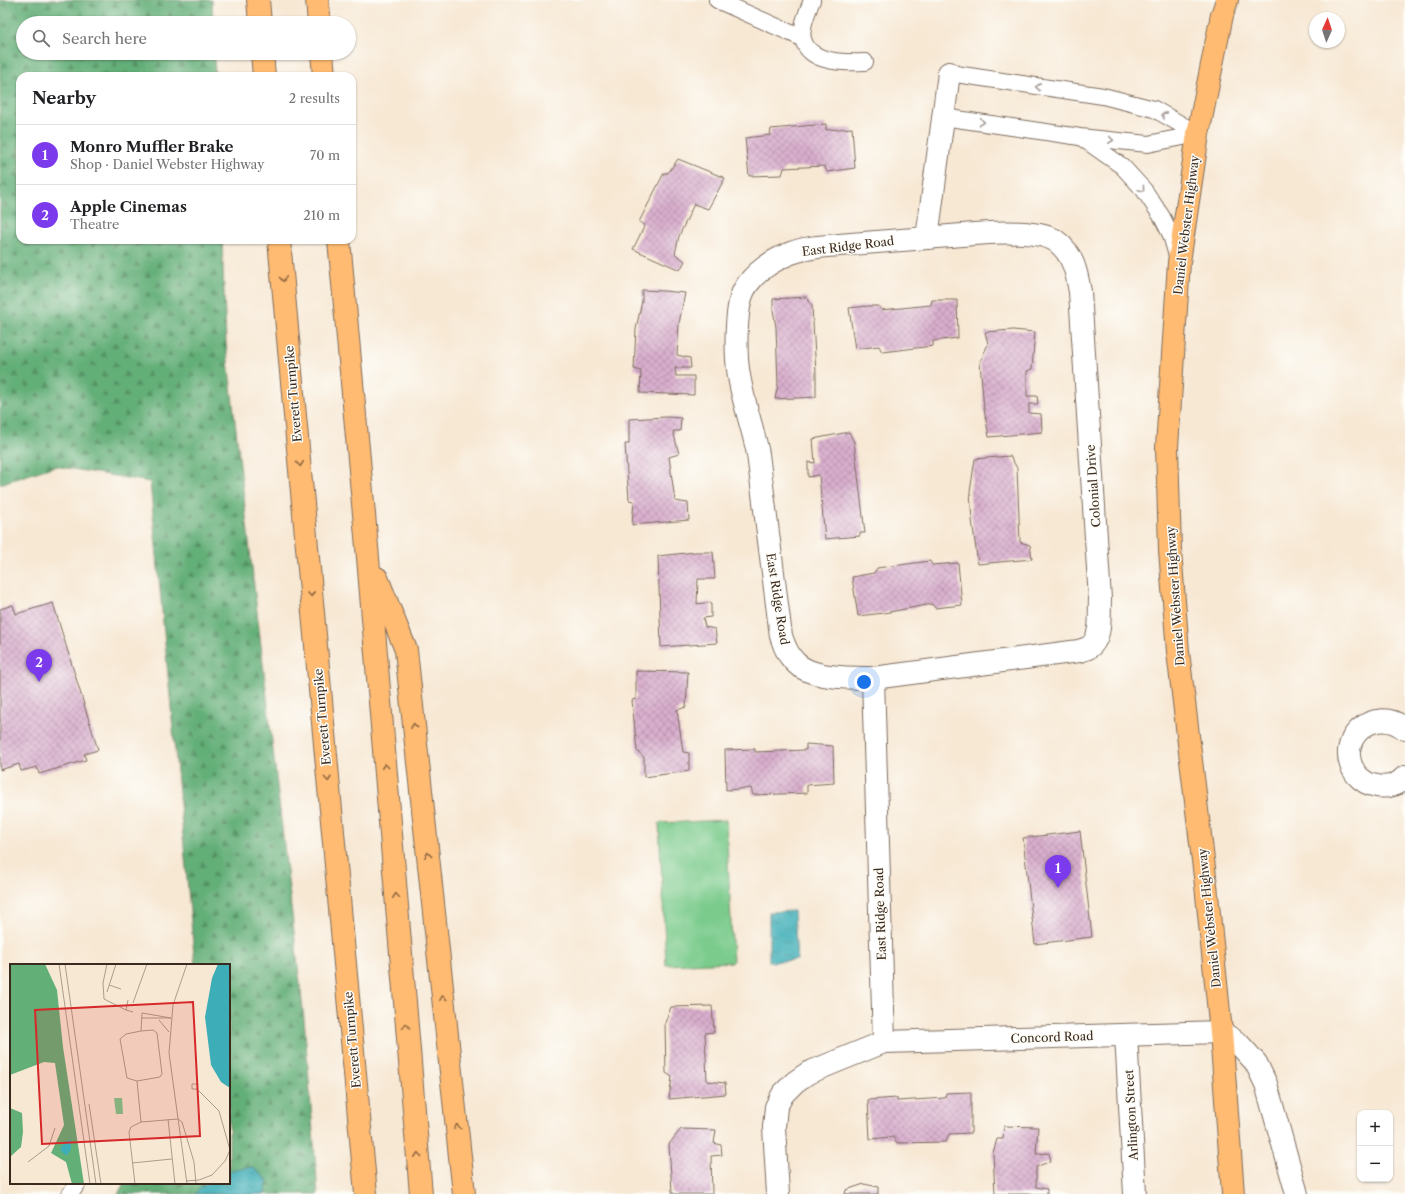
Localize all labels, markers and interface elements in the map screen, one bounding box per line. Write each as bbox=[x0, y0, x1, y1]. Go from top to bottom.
north arrow bbox=[1309, 12, 1345, 48]
search box bbox=[16, 16, 356, 60]
icon: search bbox=[30, 27, 52, 49]
text: Search here bbox=[62, 29, 147, 48]
one-way arrow bbox=[1035, 83, 1041, 92]
text: Nearby bbox=[32, 88, 96, 108]
text: 2 results bbox=[289, 90, 340, 106]
one-way arrow bbox=[1161, 112, 1168, 120]
one-way arrow bbox=[979, 117, 985, 126]
one-way arrow bbox=[1108, 135, 1114, 144]
text: Monro Muffler Brake bbox=[70, 137, 234, 156]
text: 1 bbox=[42, 147, 48, 163]
text: 70 m bbox=[310, 147, 340, 163]
street label: Daniel Webster Highway bbox=[1170, 154, 1202, 296]
text: Shop · Daniel Webster Highway bbox=[70, 156, 264, 172]
one-way arrow bbox=[1138, 184, 1145, 191]
text: Apple Cinemas bbox=[70, 197, 187, 216]
text: 2 bbox=[41, 207, 49, 223]
text: 210 m bbox=[303, 207, 340, 223]
text: Theatre bbox=[70, 216, 119, 232]
street label: East Ridge Road bbox=[801, 233, 896, 259]
one-way arrow bbox=[278, 276, 287, 282]
street label: Everett Turnpike bbox=[281, 345, 305, 443]
street label: Colonial Drive bbox=[1083, 444, 1103, 528]
one-way arrow bbox=[295, 461, 304, 467]
street label: Daniel Webster Highway bbox=[1163, 525, 1187, 666]
street label: East Ridge Road bbox=[763, 552, 793, 647]
one-way arrow bbox=[307, 591, 316, 597]
pin: 2 bbox=[26, 649, 52, 682]
street label: Everett Turnpike bbox=[310, 668, 334, 766]
your location bbox=[854, 672, 874, 692]
one-way arrow bbox=[410, 723, 419, 729]
one-way arrow bbox=[381, 763, 390, 770]
one-way arrow bbox=[323, 776, 332, 782]
street label: Daniel Webster Highway bbox=[1194, 847, 1224, 989]
one-way arrow bbox=[423, 852, 432, 858]
pin: 1 bbox=[1045, 855, 1071, 888]
street label: East Ridge Road bbox=[871, 867, 889, 961]
one-way arrow bbox=[391, 893, 400, 899]
inset map bbox=[10, 964, 230, 1184]
street label: Everett Turnpike bbox=[340, 991, 364, 1089]
one-way arrow bbox=[439, 995, 448, 1001]
one-way arrow bbox=[402, 1023, 411, 1029]
street label: Concord Road bbox=[1010, 1028, 1094, 1046]
street label: Arlington Street bbox=[1121, 1068, 1141, 1162]
map controls bbox=[1357, 1110, 1393, 1182]
button: + bbox=[1357, 1110, 1393, 1146]
one-way arrow bbox=[453, 1124, 462, 1130]
button: − bbox=[1357, 1146, 1393, 1182]
one-way arrow bbox=[413, 1152, 422, 1158]

